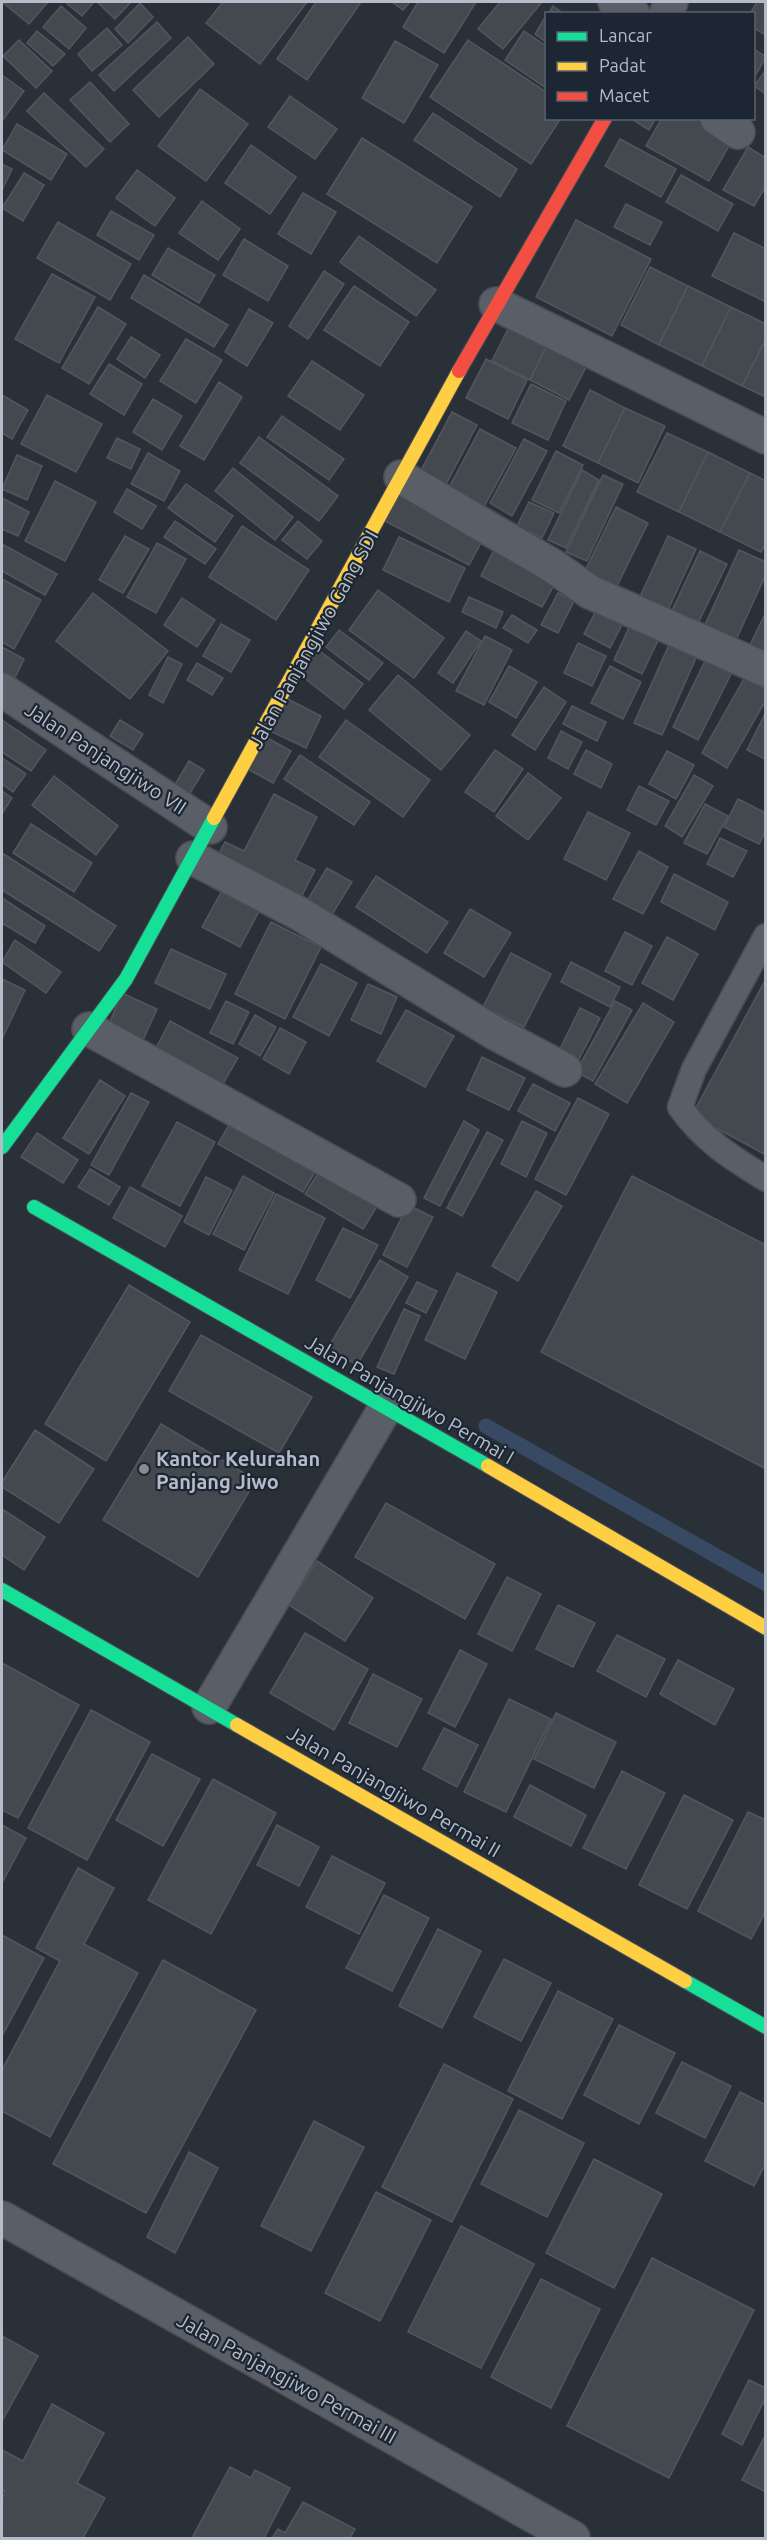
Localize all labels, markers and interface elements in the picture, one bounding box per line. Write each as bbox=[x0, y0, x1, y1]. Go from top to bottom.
legend bbox=[545, 12, 755, 120]
text: Lancar bbox=[599, 25, 652, 45]
text: Padat bbox=[599, 55, 646, 75]
text: Macet bbox=[599, 85, 649, 105]
street label: Jalan Panjangjiwo Gang SDI bbox=[243, 526, 383, 752]
street label: Jalan Panjangjiwo VII bbox=[21, 697, 191, 819]
street label: Jalan Panjangjiwo Permai I bbox=[302, 1330, 518, 1468]
place label: Kantor Kelurahan Panjang Jiwo bbox=[156, 1447, 320, 1493]
marker: Kantor Kelurahan Panjang Jiwo bbox=[137, 1462, 151, 1476]
street label: Jalan Panjangjiwo Permai II bbox=[283, 1720, 505, 1862]
street label: Jalan Panjangjiwo Permai III bbox=[173, 2308, 401, 2448]

